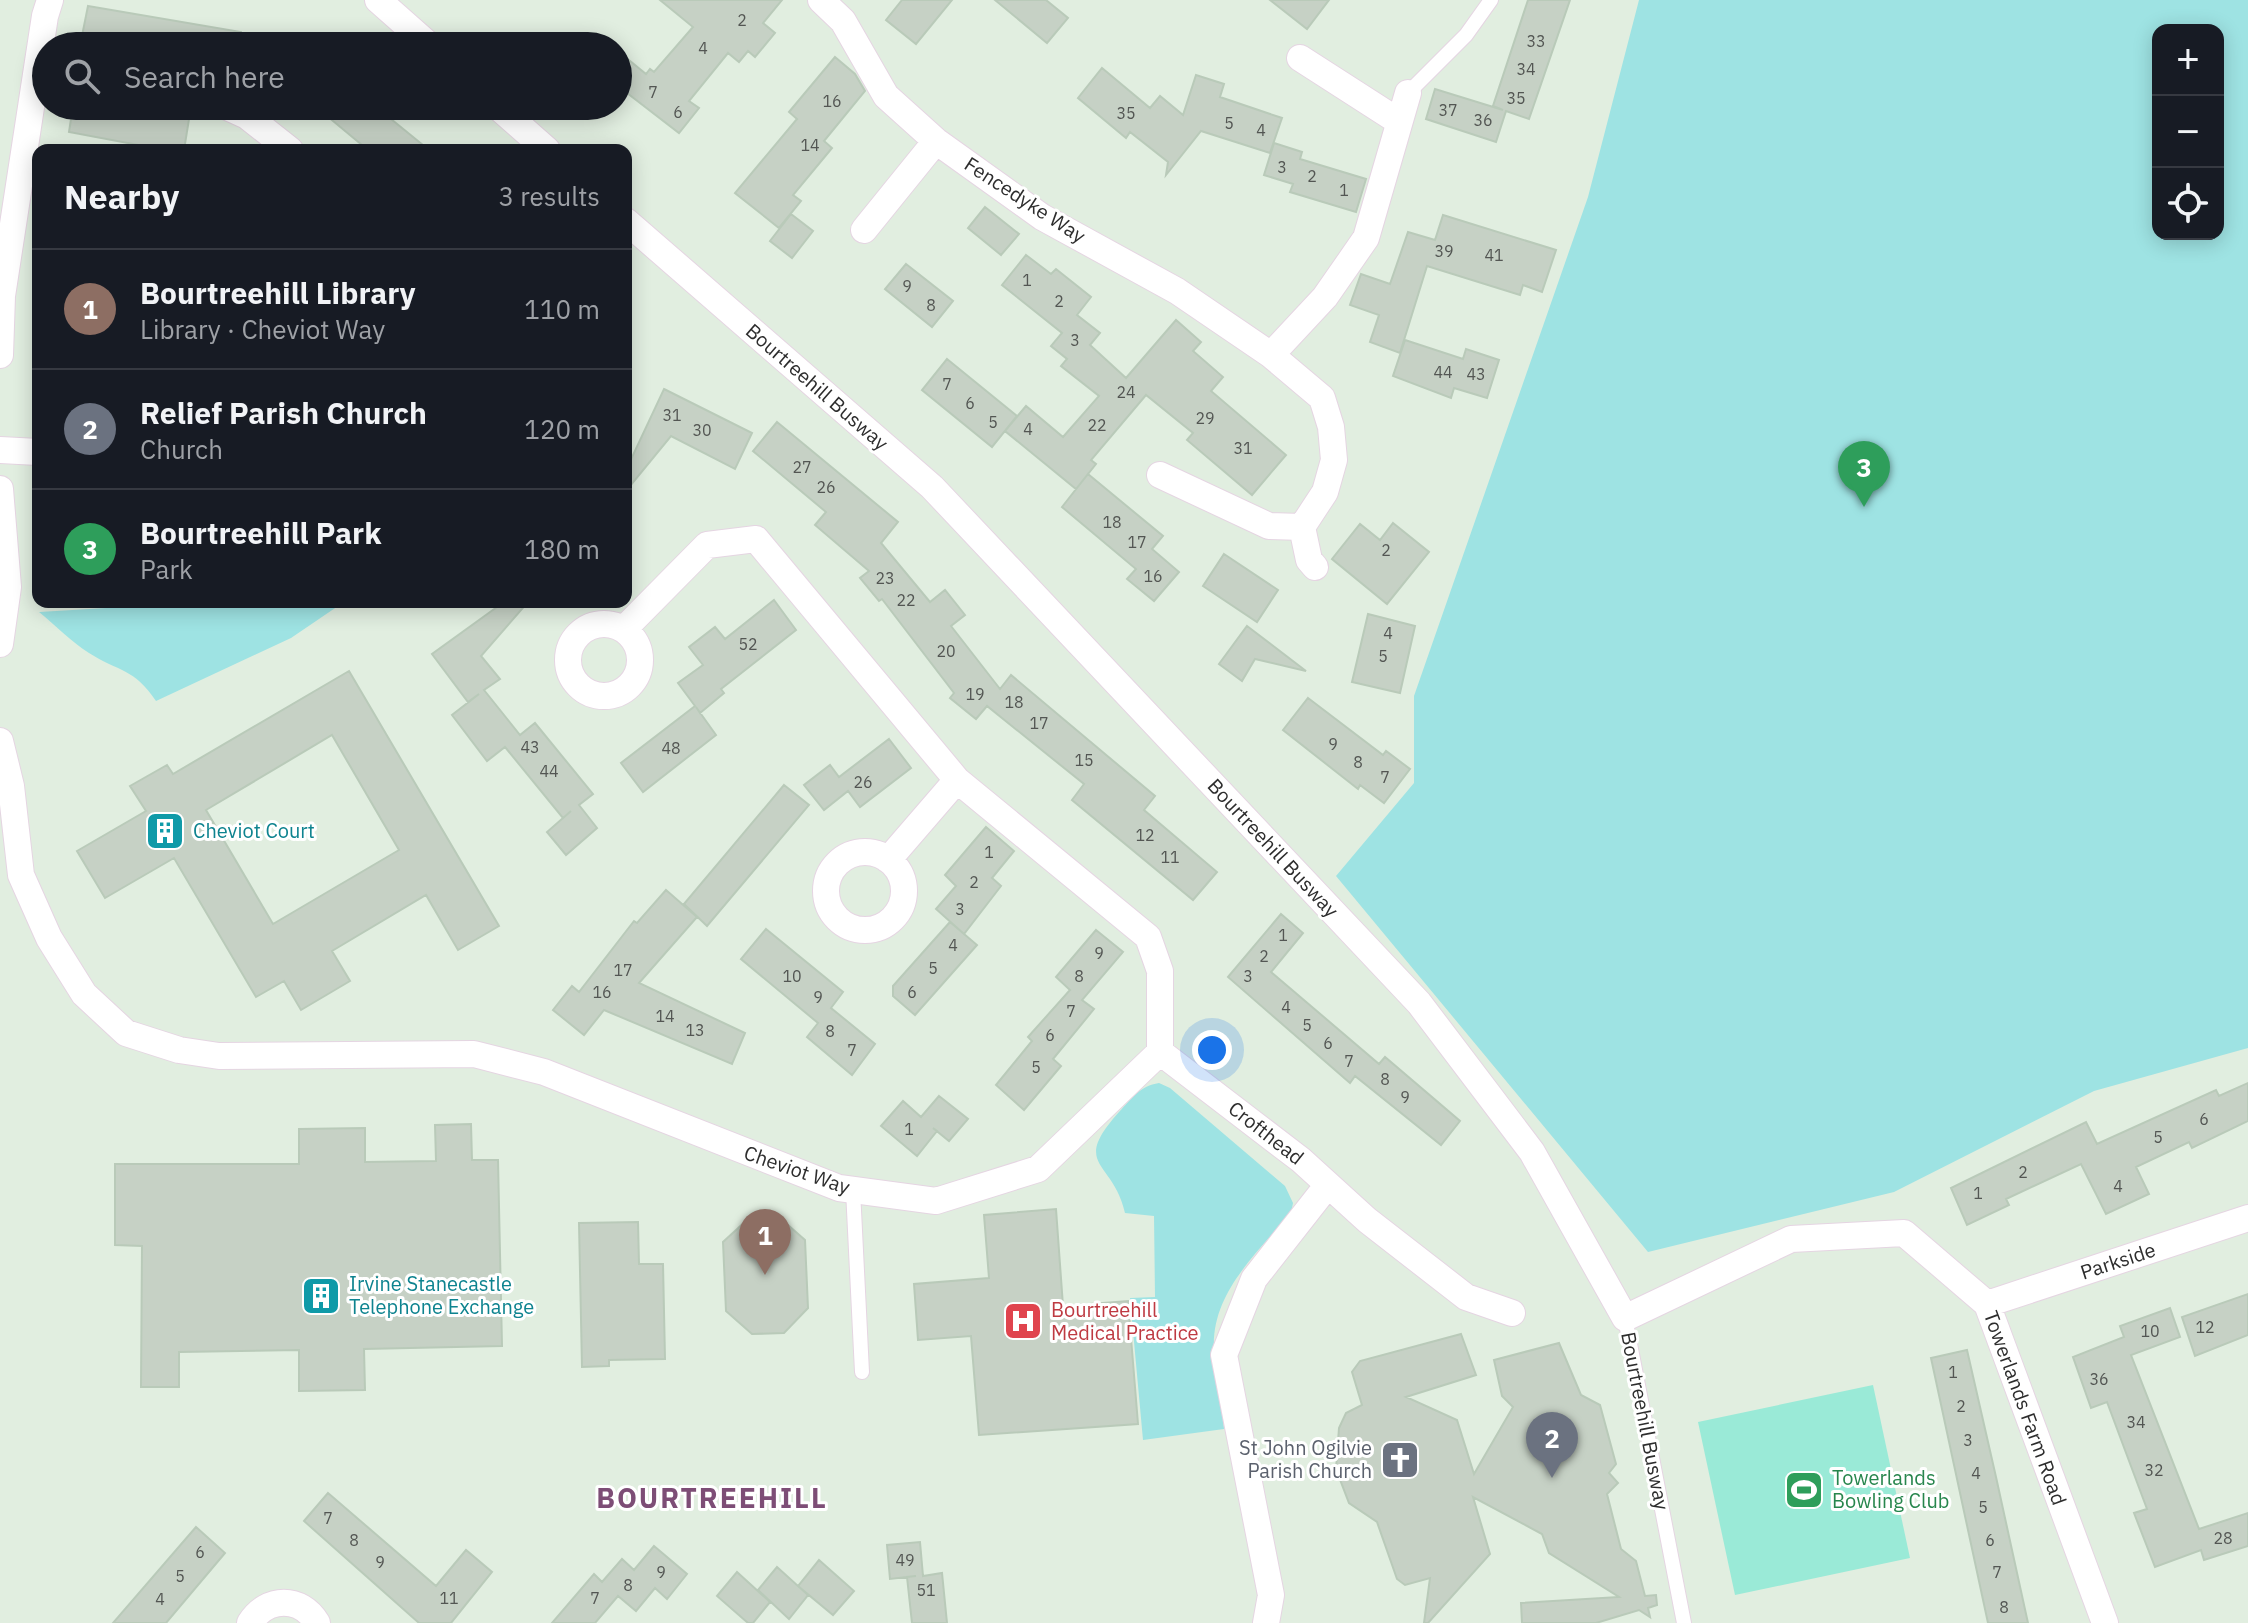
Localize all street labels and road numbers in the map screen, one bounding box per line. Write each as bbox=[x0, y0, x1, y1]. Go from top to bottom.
street label: Fencedyke Way bbox=[959, 150, 1091, 249]
street label: Bourtreehill Busway bbox=[740, 317, 894, 456]
street label: Bourtreehill Busway bbox=[1202, 772, 1345, 923]
street label: Crofthead bbox=[1223, 1095, 1310, 1171]
street label: Cheviot Way bbox=[740, 1139, 854, 1200]
street label: Parkside bbox=[2077, 1236, 2159, 1285]
street label: Towerlands Farm Road bbox=[1978, 1307, 2073, 1509]
street label: Bourtreehill Busway bbox=[1615, 1330, 1676, 1512]

